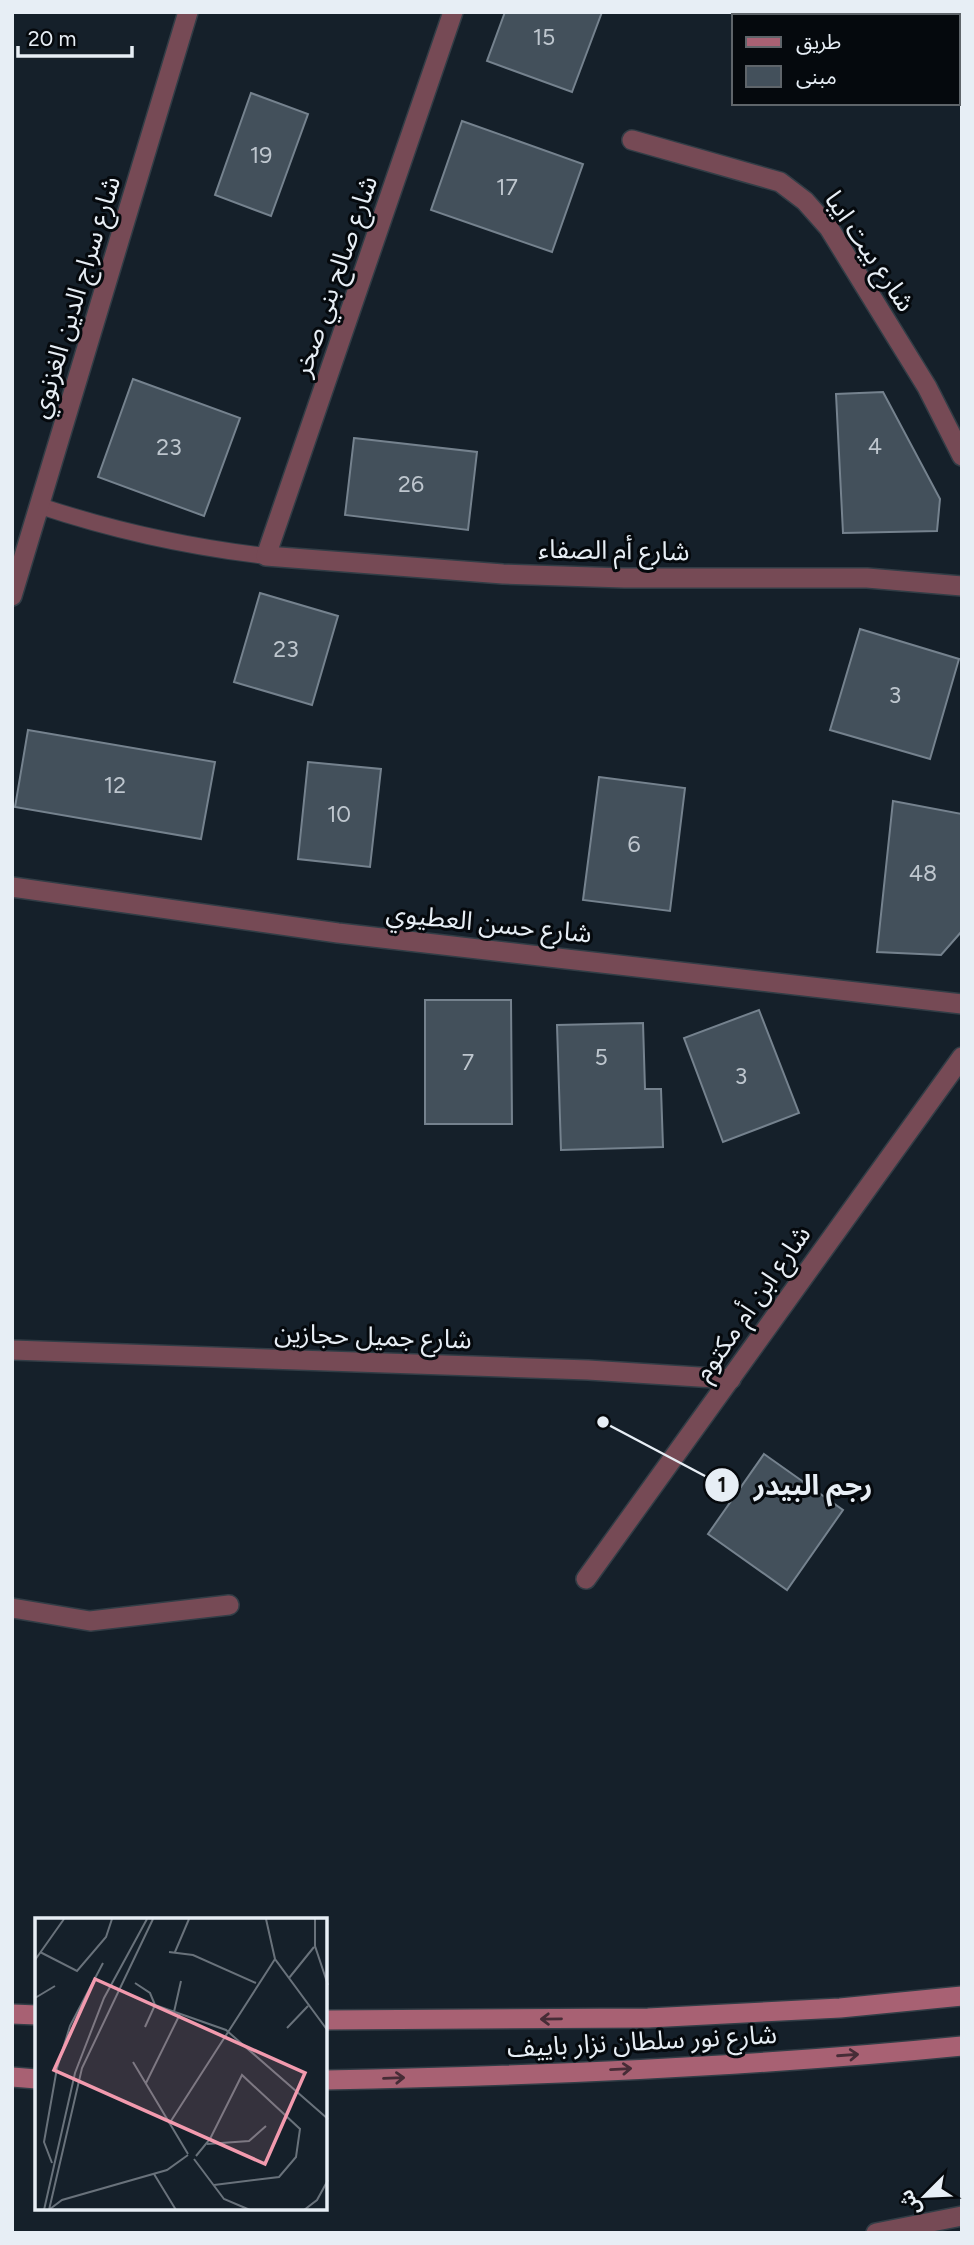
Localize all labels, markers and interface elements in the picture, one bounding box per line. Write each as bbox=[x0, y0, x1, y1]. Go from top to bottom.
scale bar bbox=[18, 14, 131, 58]
legend bbox=[732, 14, 960, 105]
house number: 15 bbox=[533, 23, 555, 51]
text: 20 m bbox=[28, 26, 76, 51]
text: طريق bbox=[796, 29, 841, 55]
text: مبنى bbox=[796, 64, 837, 89]
house number: 19 bbox=[250, 141, 272, 169]
street label: شارع سراج الدين الغزنوي bbox=[23, 172, 131, 423]
street label: شارع صالح بني صخر bbox=[285, 172, 388, 383]
house number: 17 bbox=[496, 173, 518, 201]
street label: شارع بيت ايبا bbox=[815, 184, 922, 319]
house number: 4 bbox=[868, 432, 882, 460]
house number: 23 bbox=[156, 433, 182, 461]
house number: 26 bbox=[398, 470, 424, 498]
street label: شارع أم الصفاء bbox=[538, 532, 690, 571]
house number: 23 bbox=[273, 635, 299, 663]
house number: 3 bbox=[889, 681, 901, 709]
house number: 12 bbox=[104, 771, 126, 799]
house number: 10 bbox=[327, 800, 351, 828]
house number: 6 bbox=[627, 830, 641, 858]
house number: 48 bbox=[909, 859, 937, 887]
street label: شارع حسن العطيوي bbox=[384, 896, 593, 954]
house number: 5 bbox=[594, 1043, 608, 1071]
house number: 7 bbox=[462, 1048, 474, 1076]
house number: 3 bbox=[735, 1062, 747, 1090]
street label: شارع ابن أم مكتوم bbox=[686, 1219, 821, 1389]
street label: شارع جميل حجازين bbox=[274, 1317, 472, 1358]
callout: رجم البيدر bbox=[705, 1461, 886, 1510]
text: رجم البيدر bbox=[753, 1468, 872, 1507]
text: 1 bbox=[718, 1472, 726, 1497]
inset map bbox=[35, 1918, 327, 2210]
one-way arrow bbox=[540, 2012, 563, 2026]
street label: شارع نور سلطان نزار باييف bbox=[506, 2018, 778, 2067]
one-way arrow bbox=[836, 2048, 859, 2061]
one-way arrow bbox=[609, 2062, 632, 2075]
one-way arrow bbox=[382, 2071, 405, 2084]
north arrow bbox=[890, 2161, 960, 2231]
text: ش bbox=[894, 2186, 926, 2219]

